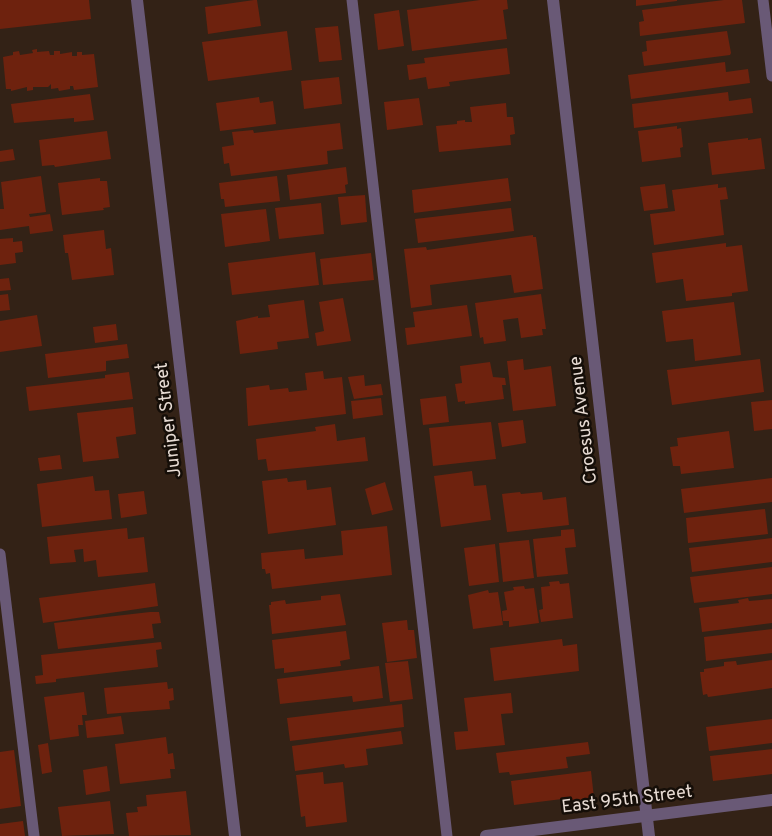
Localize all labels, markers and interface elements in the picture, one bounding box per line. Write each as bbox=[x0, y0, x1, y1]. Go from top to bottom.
street label: Croesus Avenue bbox=[565, 355, 603, 485]
street label: Juniper Street bbox=[151, 361, 187, 479]
street label: East 95th Street bbox=[560, 781, 694, 819]

